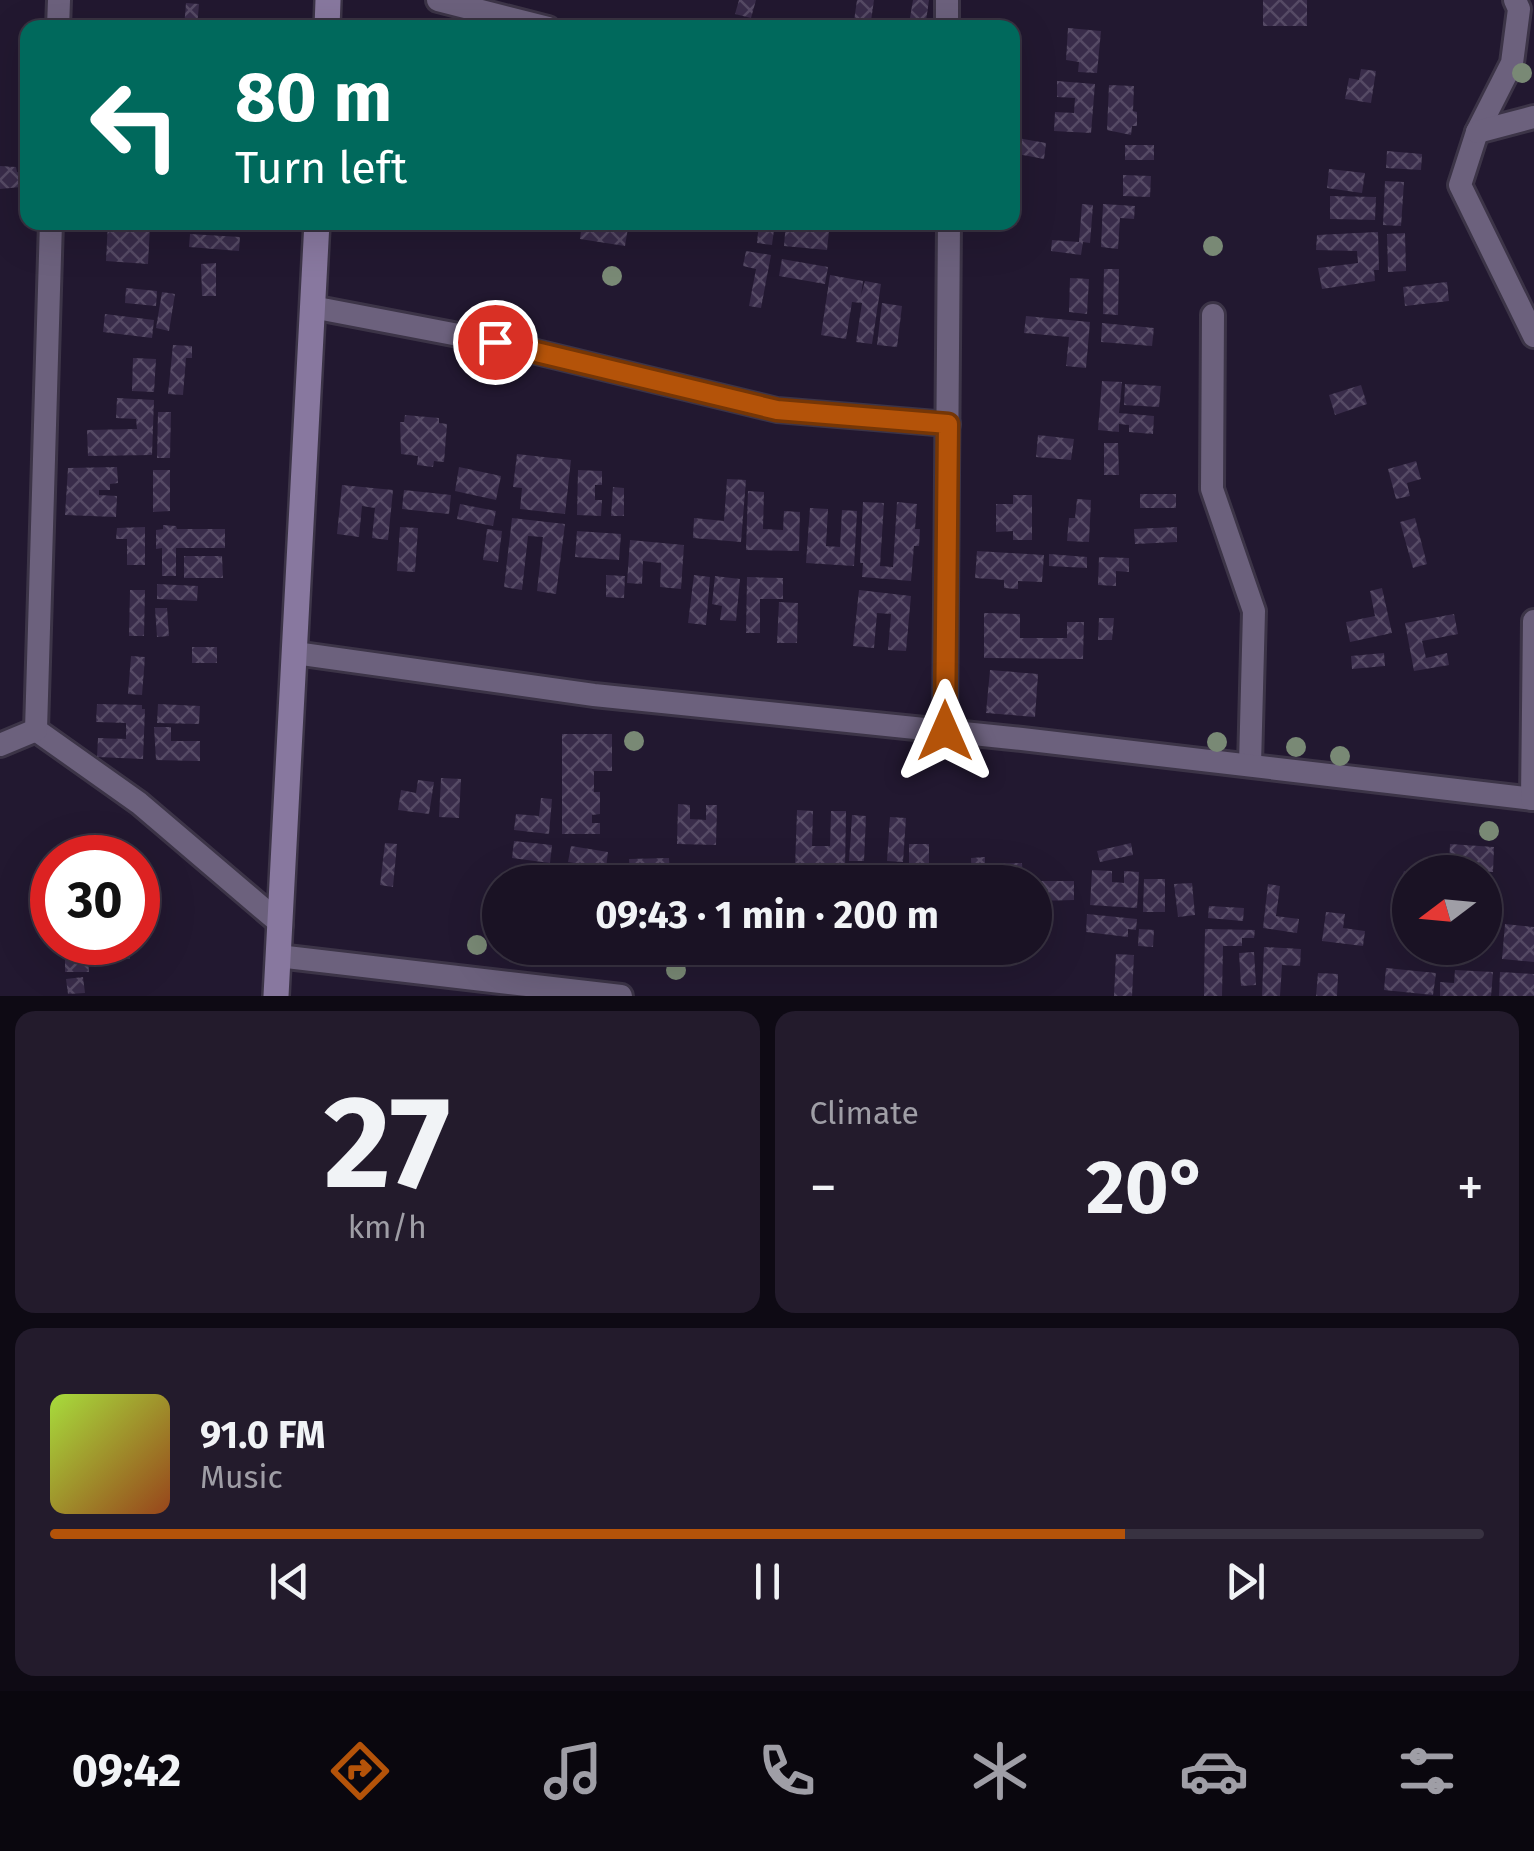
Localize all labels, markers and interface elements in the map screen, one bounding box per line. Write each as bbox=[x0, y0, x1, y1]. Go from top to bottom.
text: 80 m bbox=[235, 56, 392, 140]
icon: left bbox=[70, 60, 200, 190]
text: Turn left bbox=[235, 141, 407, 195]
pin bbox=[453, 300, 538, 385]
icon: arrive bbox=[468, 315, 523, 370]
position arrow bbox=[893, 679, 997, 783]
speed limit sign: 30 bbox=[30, 835, 160, 965]
north arrow bbox=[1392, 855, 1502, 965]
map controls bbox=[1392, 855, 1502, 965]
text: 09:43 · 1 min · 200 m bbox=[595, 892, 939, 938]
text: 27 bbox=[324, 1065, 451, 1221]
text: Climate bbox=[810, 1094, 919, 1132]
text: 20° bbox=[1086, 1143, 1208, 1233]
text: − bbox=[810, 1155, 837, 1221]
text: + bbox=[1457, 1155, 1484, 1221]
text: km/h bbox=[348, 1208, 427, 1246]
text: 91.0 FM bbox=[200, 1412, 325, 1458]
text: Music bbox=[200, 1458, 283, 1496]
icon: previous bbox=[262, 1554, 317, 1609]
icon: pause bbox=[740, 1554, 795, 1609]
icon: next bbox=[1218, 1554, 1273, 1609]
icon: directions bbox=[325, 1736, 395, 1806]
icon: music bbox=[538, 1736, 608, 1806]
icon: phone bbox=[752, 1736, 822, 1806]
icon: climate bbox=[965, 1736, 1035, 1806]
icon: car bbox=[1179, 1736, 1249, 1806]
icon: filters bbox=[1392, 1736, 1462, 1806]
text: 09:42 bbox=[72, 1744, 181, 1798]

